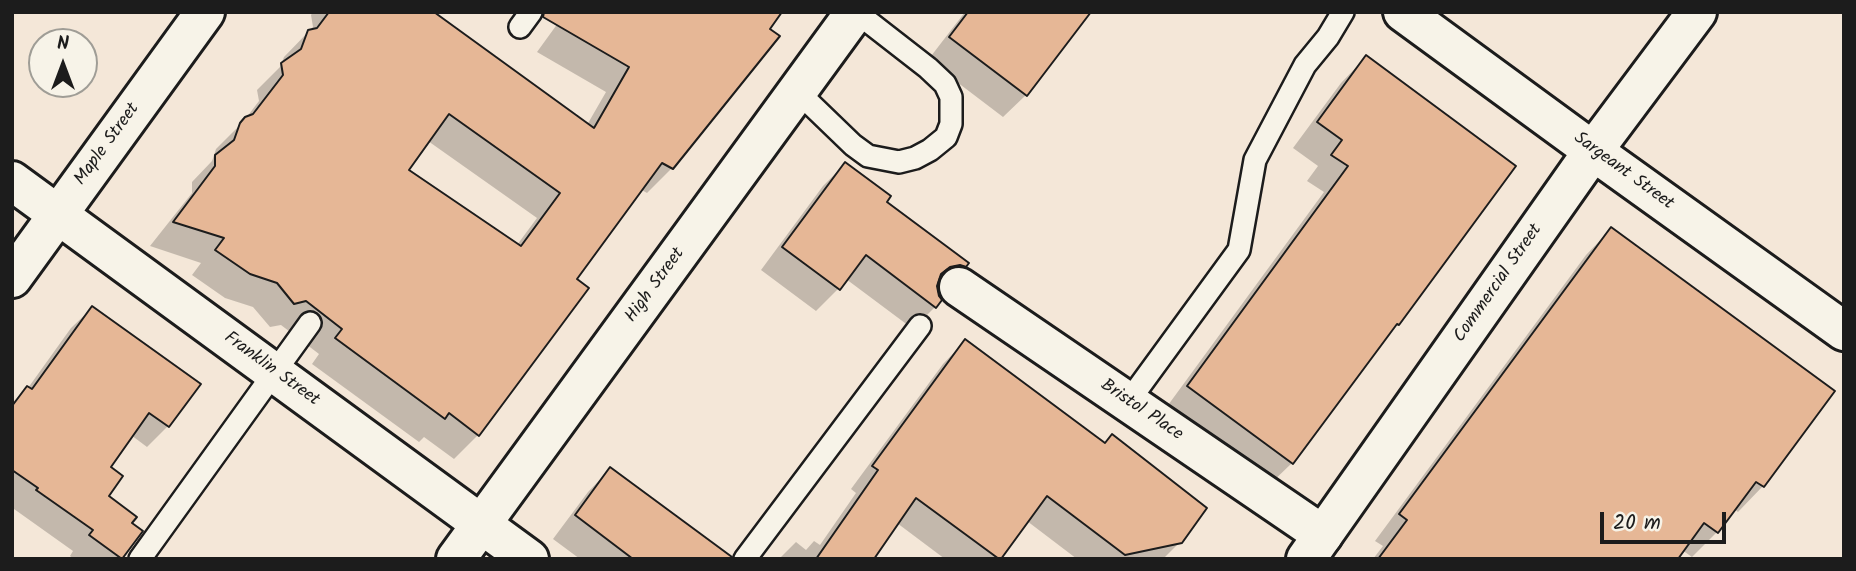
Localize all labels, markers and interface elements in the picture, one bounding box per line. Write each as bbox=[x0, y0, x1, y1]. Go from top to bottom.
north arrow bbox=[28, 28, 98, 98]
text: N bbox=[57, 29, 69, 59]
street label: Maple Street bbox=[71, 100, 145, 190]
street label: Sargeant Street bbox=[1569, 128, 1677, 216]
street label: Commercial Street bbox=[1450, 221, 1548, 347]
street label: High Street bbox=[622, 244, 690, 328]
street label: Franklin Street bbox=[219, 328, 323, 412]
street label: Bristol Place bbox=[1096, 376, 1186, 446]
scale bar bbox=[1604, 498, 1730, 542]
text: 20 m bbox=[1613, 507, 1661, 540]

